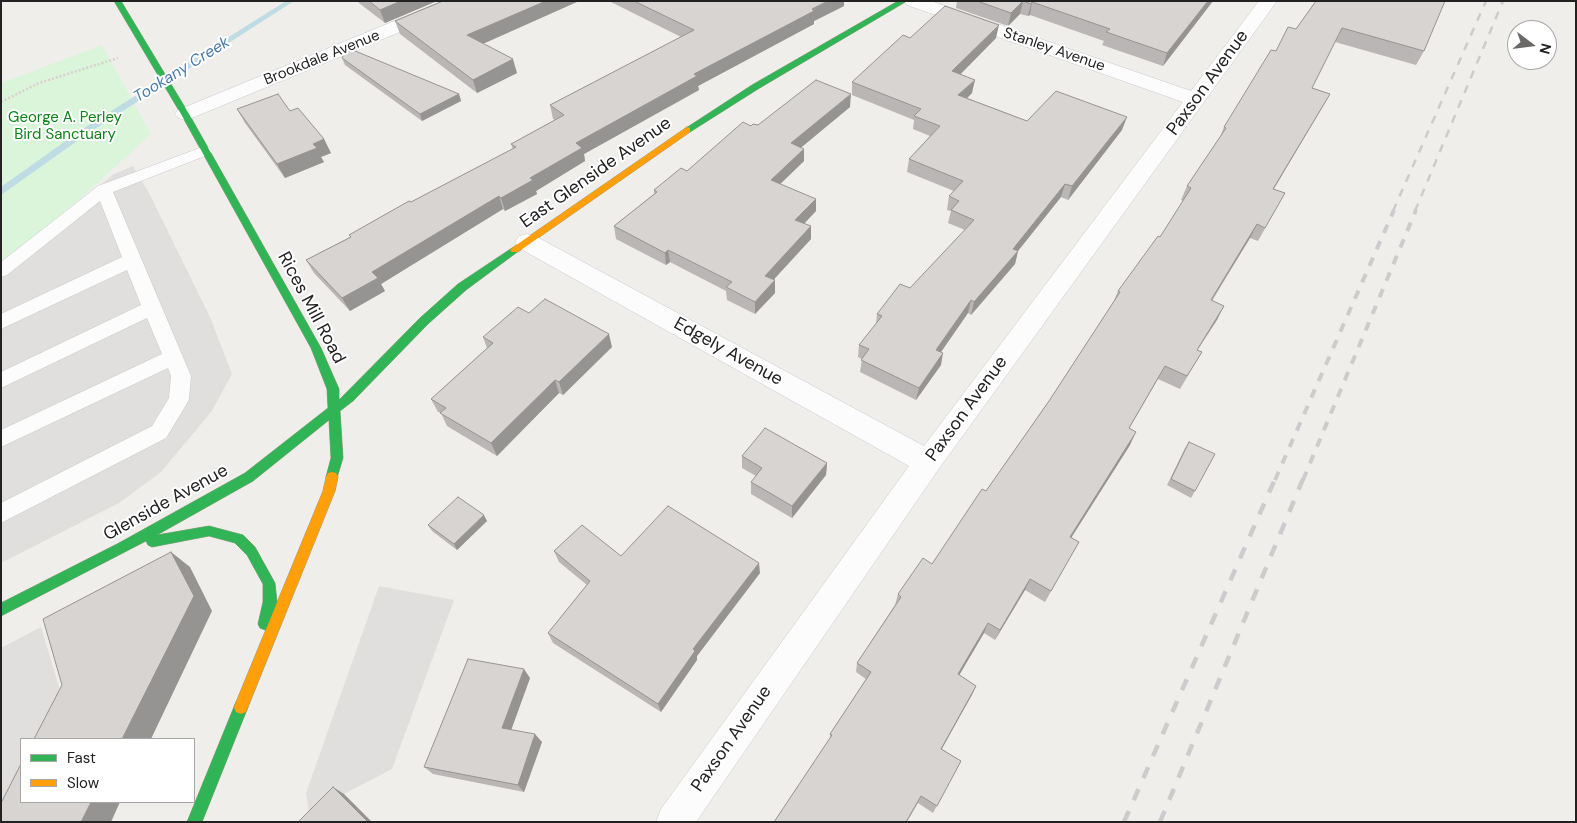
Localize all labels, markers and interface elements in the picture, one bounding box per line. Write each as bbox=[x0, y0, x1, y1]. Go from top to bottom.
north arrow bbox=[1507, 20, 1557, 70]
street label: Stanley Avenue bbox=[1001, 24, 1107, 76]
street label: Paxson Avenue bbox=[1163, 26, 1253, 140]
street label: Brookdale Avenue bbox=[261, 27, 383, 89]
water label: Tookany Creek bbox=[131, 33, 233, 107]
text: N bbox=[1536, 41, 1556, 56]
park label: George A. Perley Bird Sanctuary bbox=[8, 109, 122, 144]
street label: East Glenside Avenue bbox=[516, 113, 676, 233]
street label: Rices Mill Road bbox=[272, 248, 350, 368]
street label: Edgely Avenue bbox=[670, 313, 786, 391]
street label: Paxson Avenue bbox=[922, 352, 1012, 466]
street label: Glenside Avenue bbox=[100, 460, 232, 546]
street label: Paxson Avenue bbox=[687, 682, 777, 796]
legend bbox=[20, 738, 195, 803]
text: Fast bbox=[67, 748, 96, 768]
text: Slow bbox=[67, 773, 99, 793]

